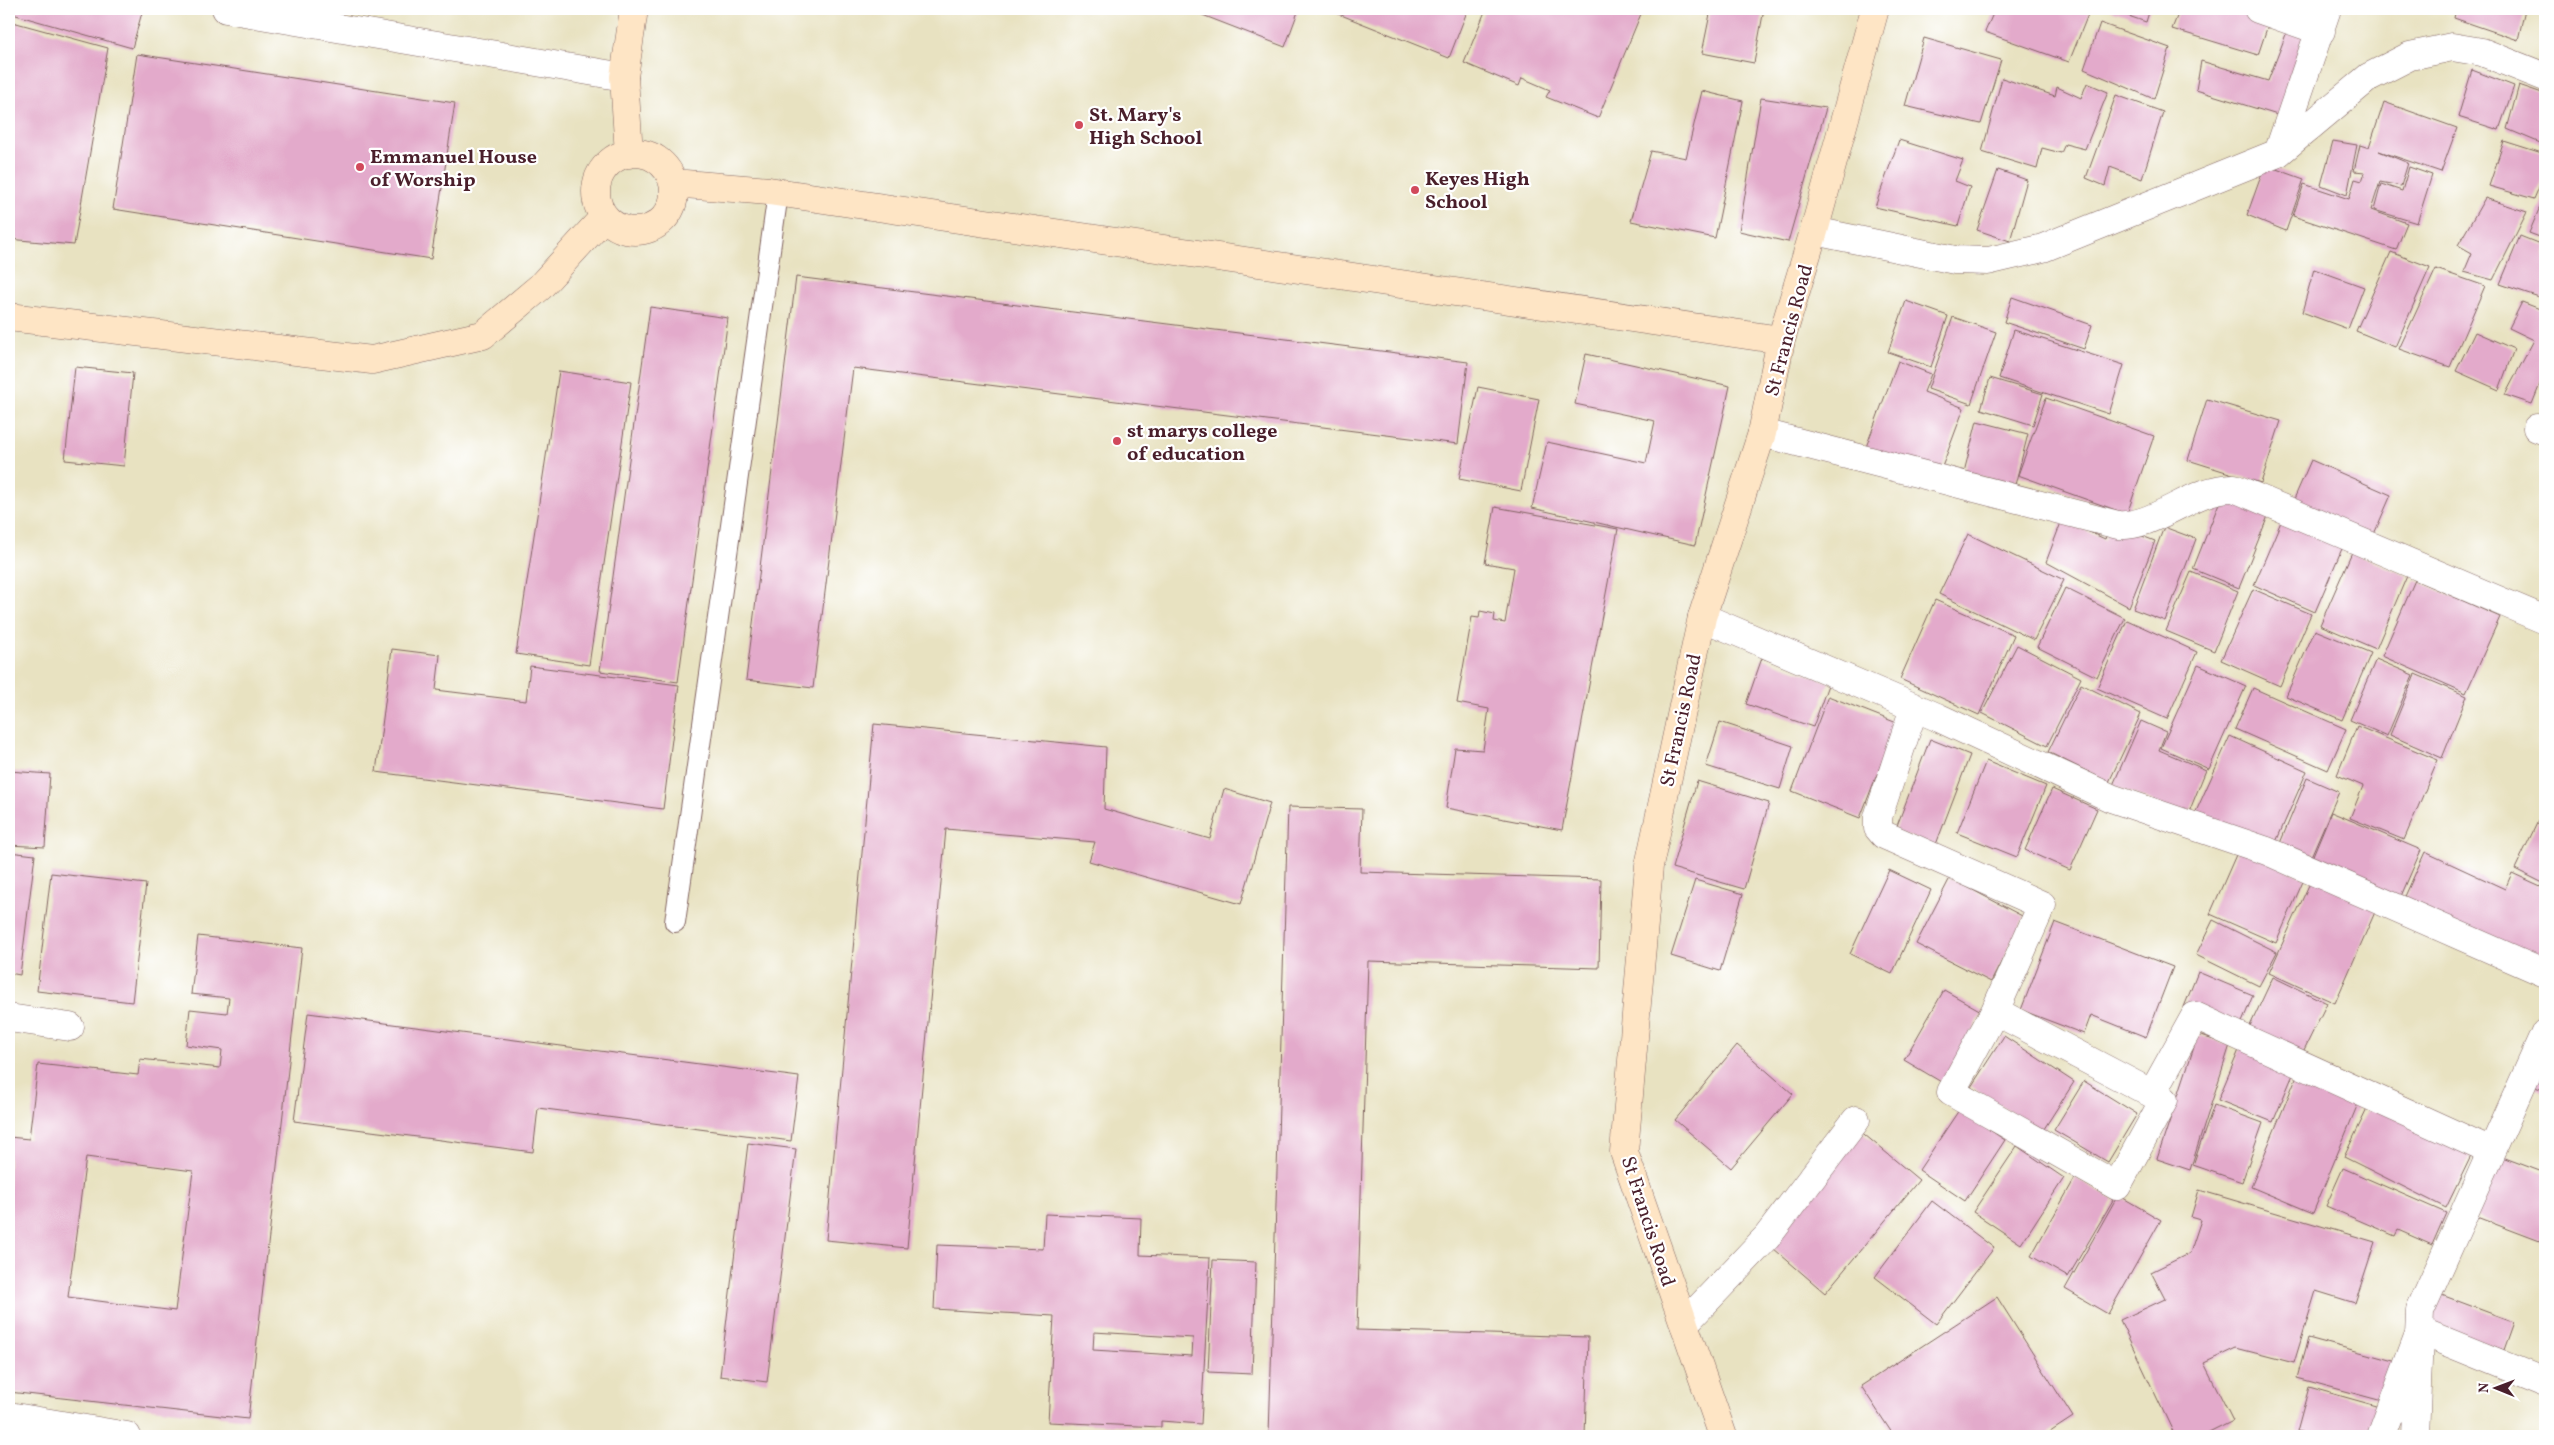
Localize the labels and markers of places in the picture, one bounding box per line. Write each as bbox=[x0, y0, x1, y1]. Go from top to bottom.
place label: St. Mary's High School bbox=[1089, 102, 1202, 153]
marker: St. Mary's High School bbox=[1073, 119, 1085, 131]
place label: Emmanuel House of Worship bbox=[370, 144, 537, 195]
marker: Emmanuel House of Worship bbox=[354, 161, 366, 173]
place label: Keyes High School bbox=[1425, 166, 1530, 217]
marker: Keyes High School bbox=[1409, 184, 1421, 196]
place label: st marys college of education bbox=[1127, 418, 1277, 469]
marker: st marys college of education bbox=[1111, 435, 1123, 447]

